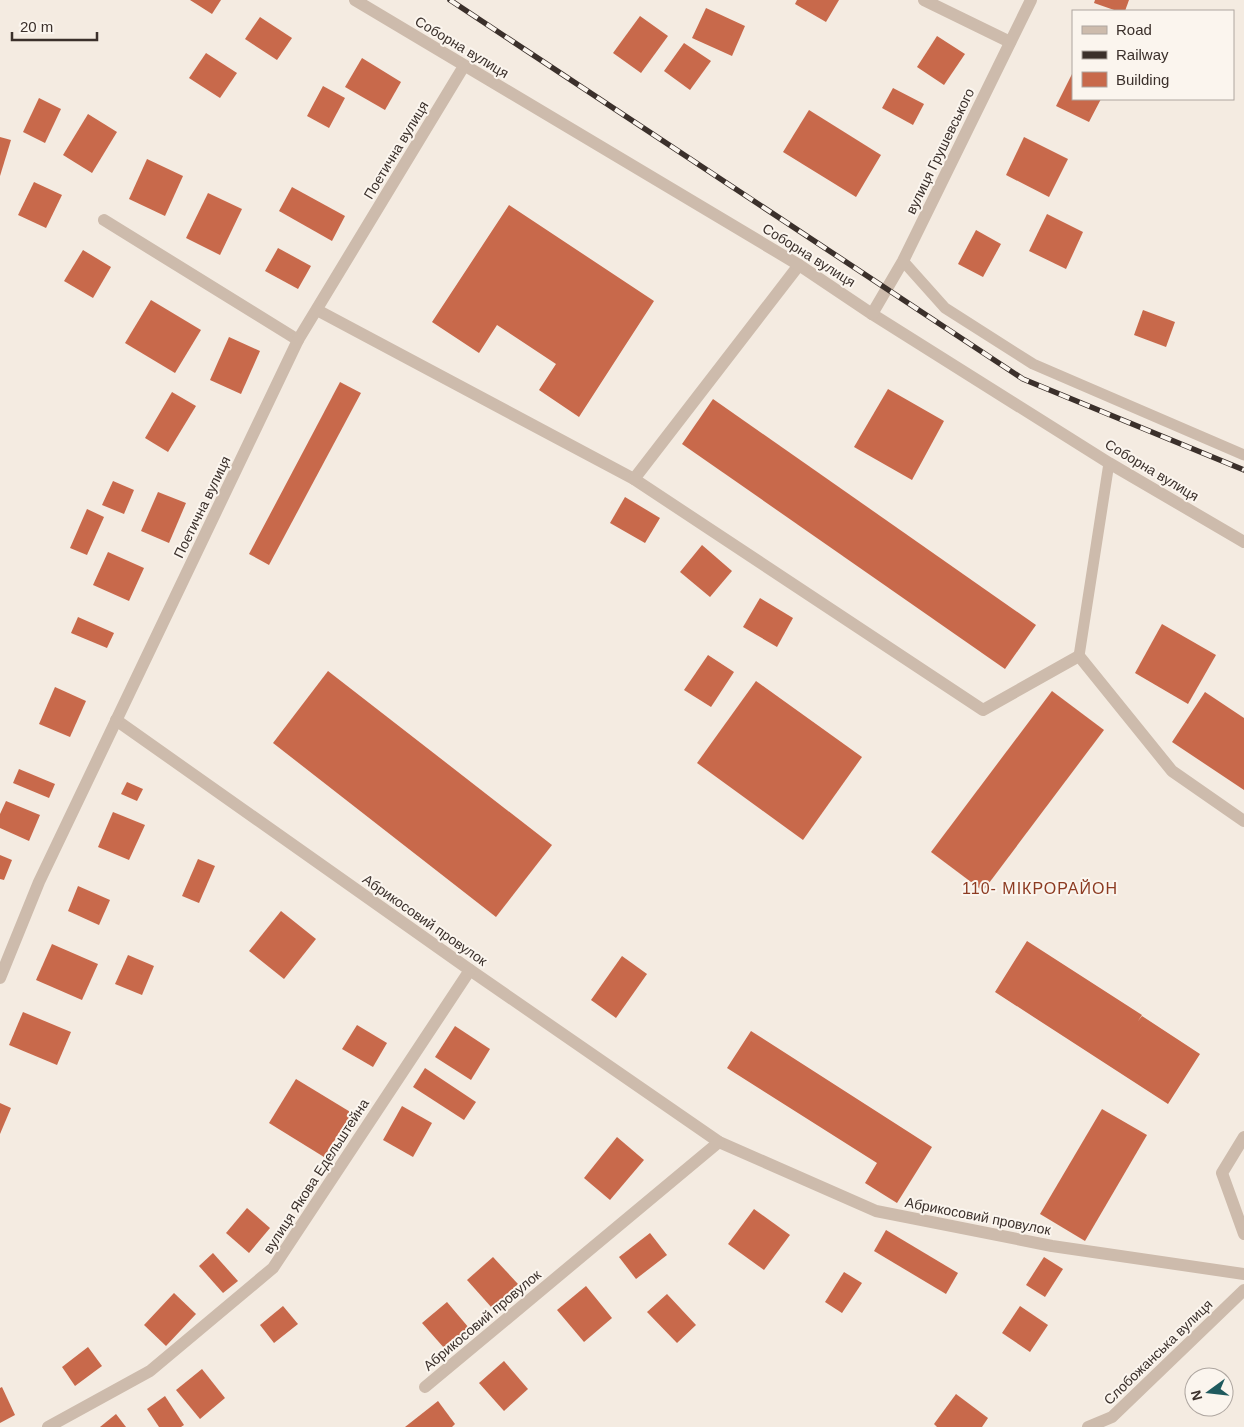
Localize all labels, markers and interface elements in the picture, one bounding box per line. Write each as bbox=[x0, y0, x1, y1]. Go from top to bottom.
scale bar bbox=[12, 10, 98, 42]
legend bbox=[1072, 10, 1234, 100]
street label: Соборна вулиця bbox=[412, 13, 512, 81]
text: 20 m bbox=[20, 18, 53, 35]
text: Road bbox=[1116, 21, 1152, 38]
text: Railway bbox=[1116, 46, 1169, 63]
text: Building bbox=[1116, 71, 1169, 88]
street label: вулиця Грушевського bbox=[903, 85, 978, 217]
street label: Поетична вулиця bbox=[360, 98, 432, 202]
street label: Соборна вулиця bbox=[760, 220, 858, 290]
street label: Соборна вулиця bbox=[1102, 436, 1202, 504]
street label: Поетична вулиця bbox=[170, 453, 234, 561]
street label: Абрикосовий провулок bbox=[360, 871, 491, 970]
district label: 110- МІКРОРАЙОН bbox=[962, 879, 1118, 897]
street label: вулиця Якова Едельштейна bbox=[260, 1095, 372, 1256]
street label: Абрикосовий провулок bbox=[904, 1194, 1053, 1238]
street label: Абрикосовий провулок bbox=[420, 1266, 545, 1374]
street label: Слобожанська вулиця bbox=[1100, 1296, 1216, 1408]
north arrow bbox=[1184, 1367, 1234, 1417]
text: N bbox=[1187, 1388, 1205, 1402]

